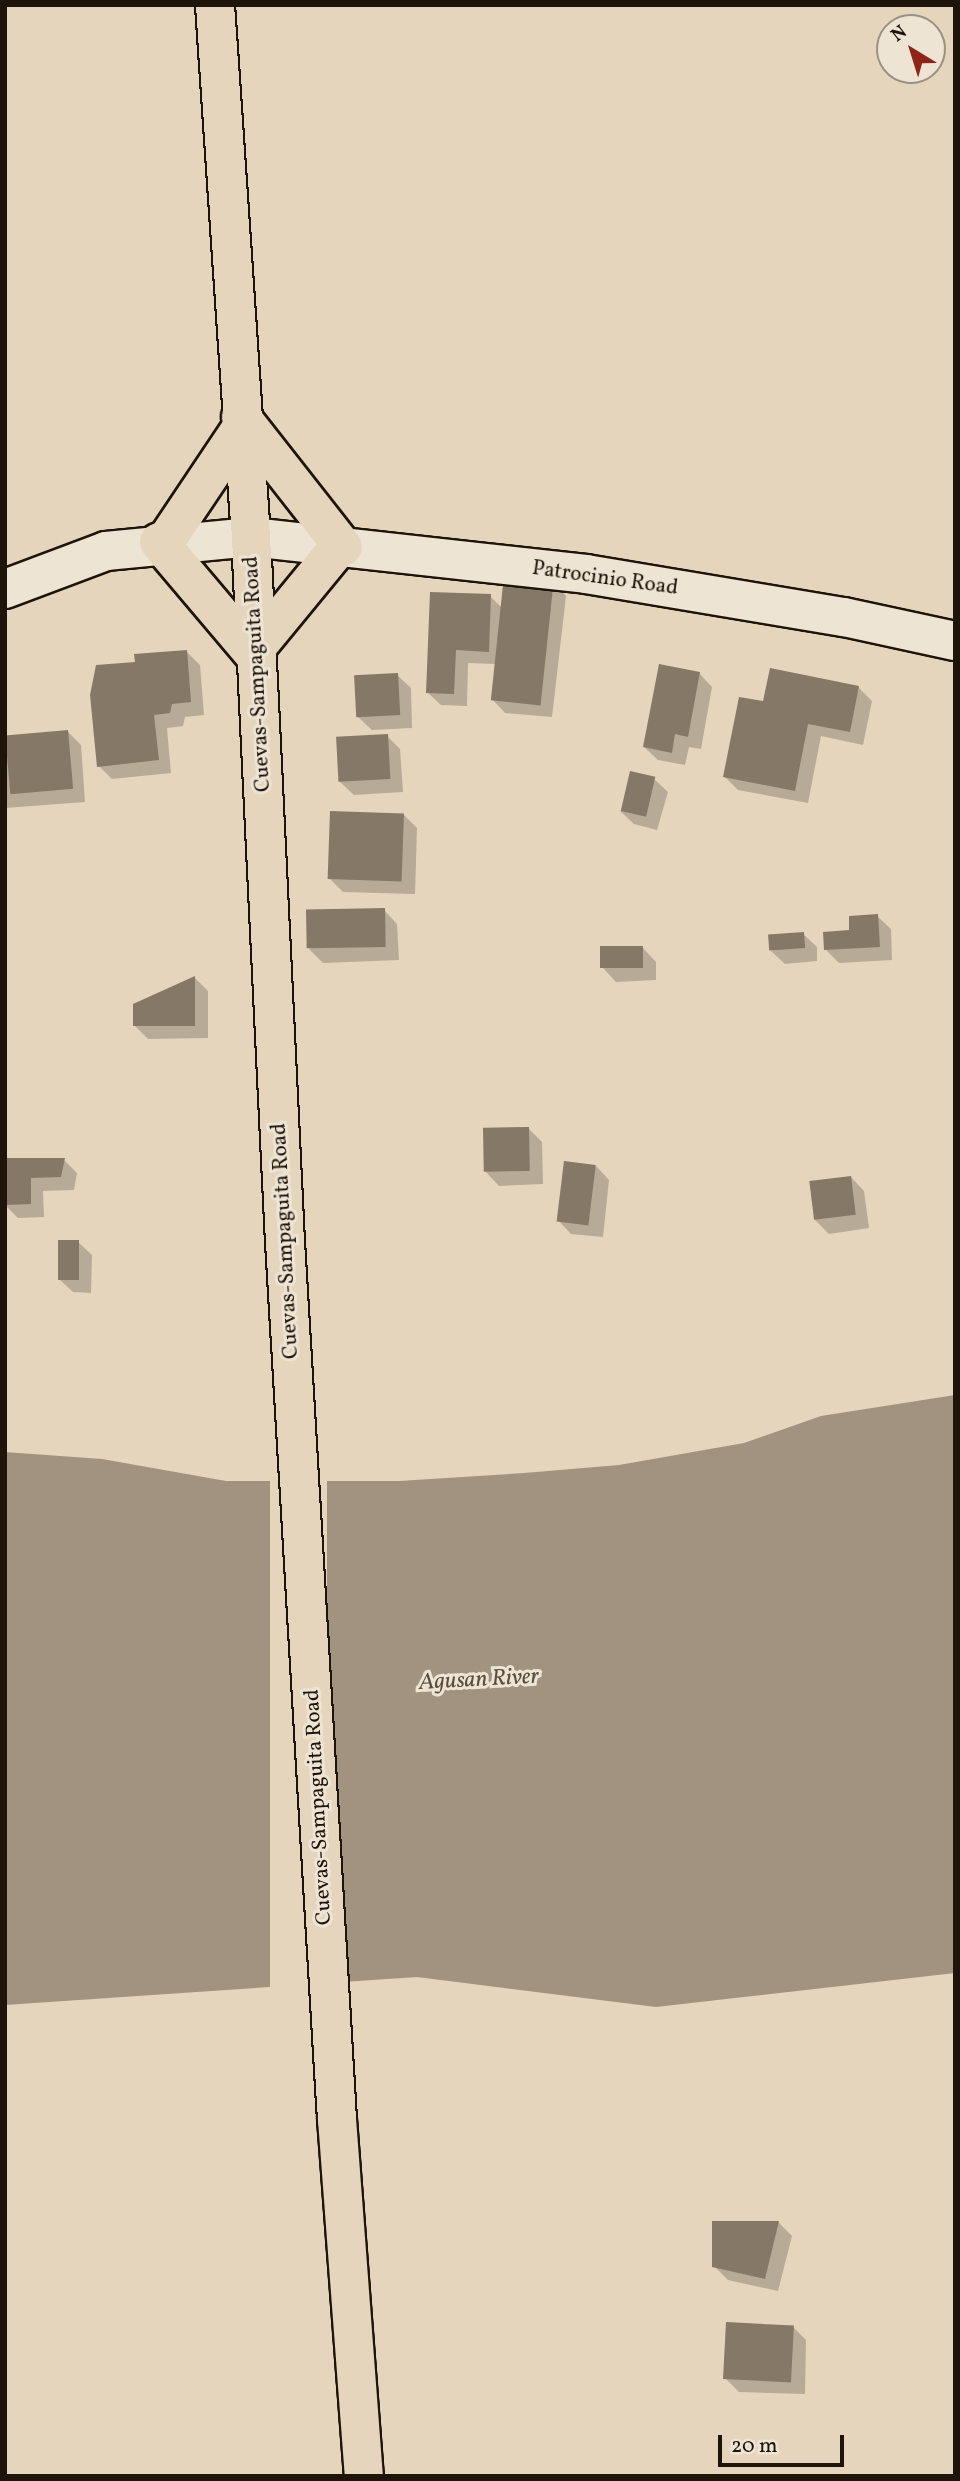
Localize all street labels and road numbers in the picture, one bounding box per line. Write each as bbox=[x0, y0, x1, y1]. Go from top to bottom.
street label: Cuevas-Sampaguita Road bbox=[239, 555, 277, 793]
street label: Patrocinio Road bbox=[530, 556, 680, 602]
street label: Cuevas-Sampaguita Road bbox=[267, 1122, 305, 1360]
street label: Cuevas-Sampaguita Road bbox=[300, 1688, 338, 1926]

